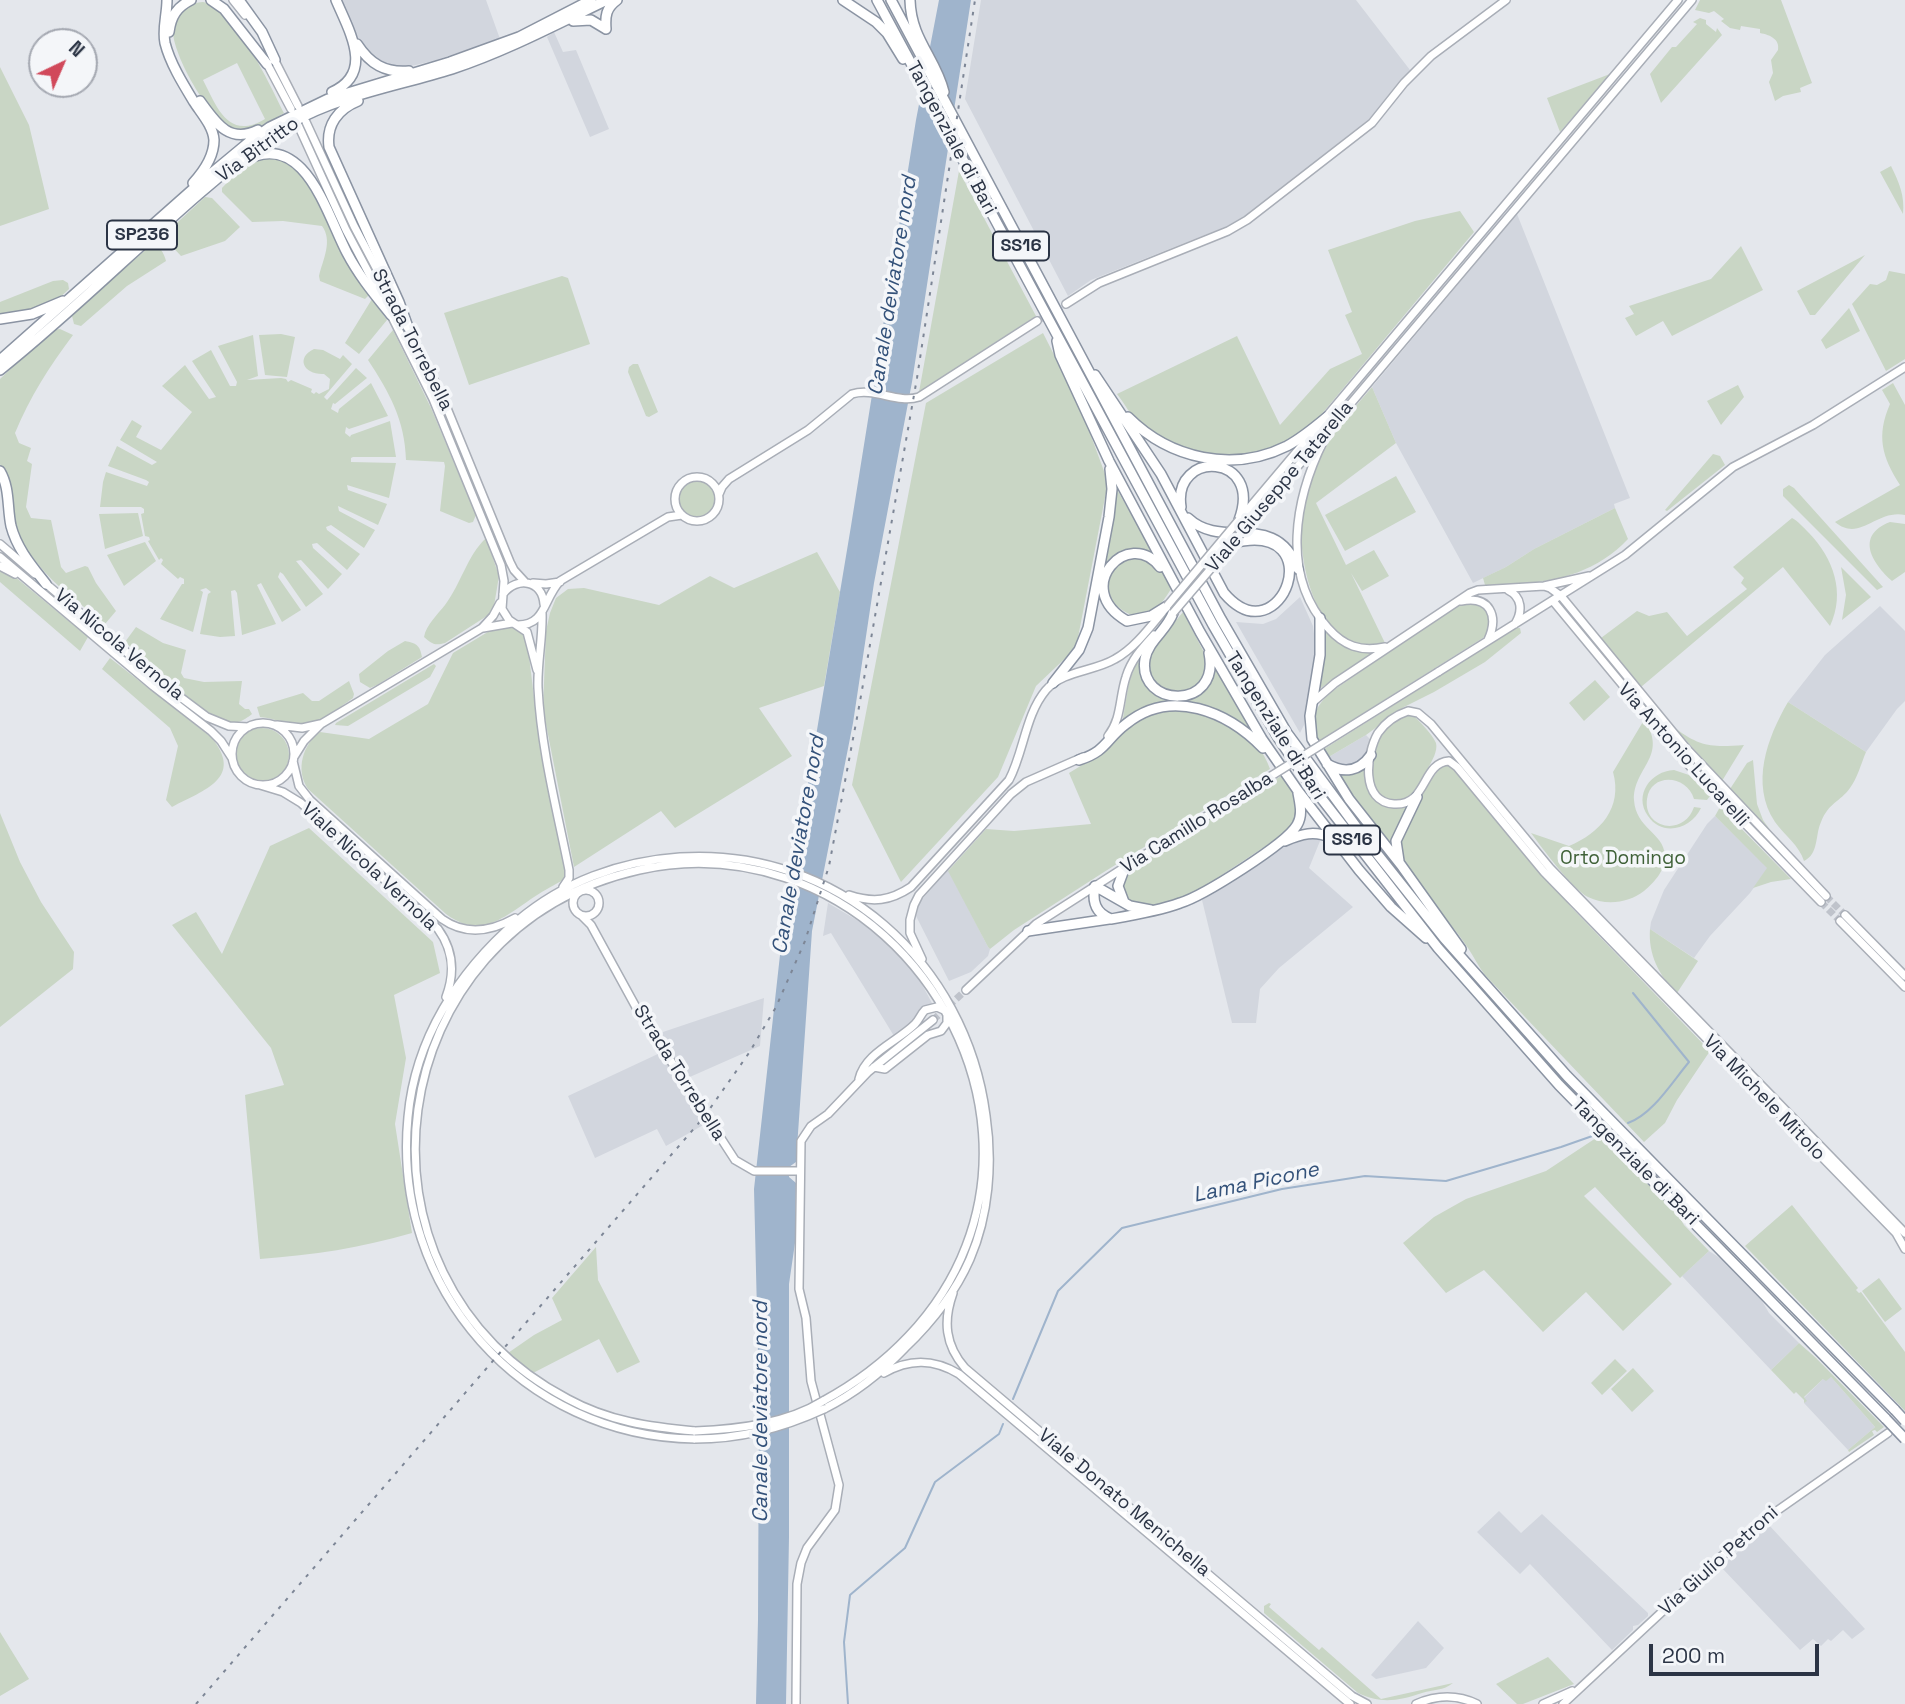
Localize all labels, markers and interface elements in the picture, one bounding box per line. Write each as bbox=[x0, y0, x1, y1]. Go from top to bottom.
north arrow bbox=[28, 28, 98, 98]
text: N bbox=[63, 36, 90, 62]
street label: Tangenziale di Bari bbox=[901, 57, 1001, 219]
street label: Via Bitritto bbox=[212, 112, 304, 188]
water label: Canale deviatore nord bbox=[863, 175, 923, 397]
road number: SP236 bbox=[107, 220, 177, 249]
road number: SS16 bbox=[993, 232, 1049, 260]
street label: Strada Torrebella bbox=[366, 265, 458, 415]
street label: Viale Giuseppe Tatarella bbox=[1202, 397, 1358, 577]
street label: Via Nicola Vernola bbox=[50, 584, 188, 706]
street label: Tangenziale di Bari bbox=[1220, 648, 1330, 804]
street label: Via Antonio Lucarelli bbox=[1613, 679, 1753, 831]
water label: Canale deviatore nord bbox=[767, 734, 831, 956]
street label: Via Camillo Rosalba bbox=[1117, 767, 1277, 879]
street label: Viale Nicola Vernola bbox=[296, 798, 442, 936]
road number: SS16 bbox=[1324, 826, 1380, 854]
park label: Orto Domingo bbox=[1560, 848, 1686, 870]
street label: Strada Torrebella bbox=[628, 1001, 730, 1145]
street label: Via Michele Mitolo bbox=[1698, 1030, 1830, 1166]
street label: Tangenziale di Bari bbox=[1567, 1094, 1703, 1230]
water label: Lama Picone bbox=[1191, 1157, 1321, 1209]
water label: Canale deviatore nord bbox=[748, 1301, 774, 1523]
street label: Viale Donato Menichella bbox=[1033, 1424, 1215, 1582]
street label: Via Giulio Petroni bbox=[1655, 1501, 1783, 1621]
scale bar bbox=[1653, 1630, 1823, 1674]
text: 200 m bbox=[1662, 1642, 1725, 1669]

